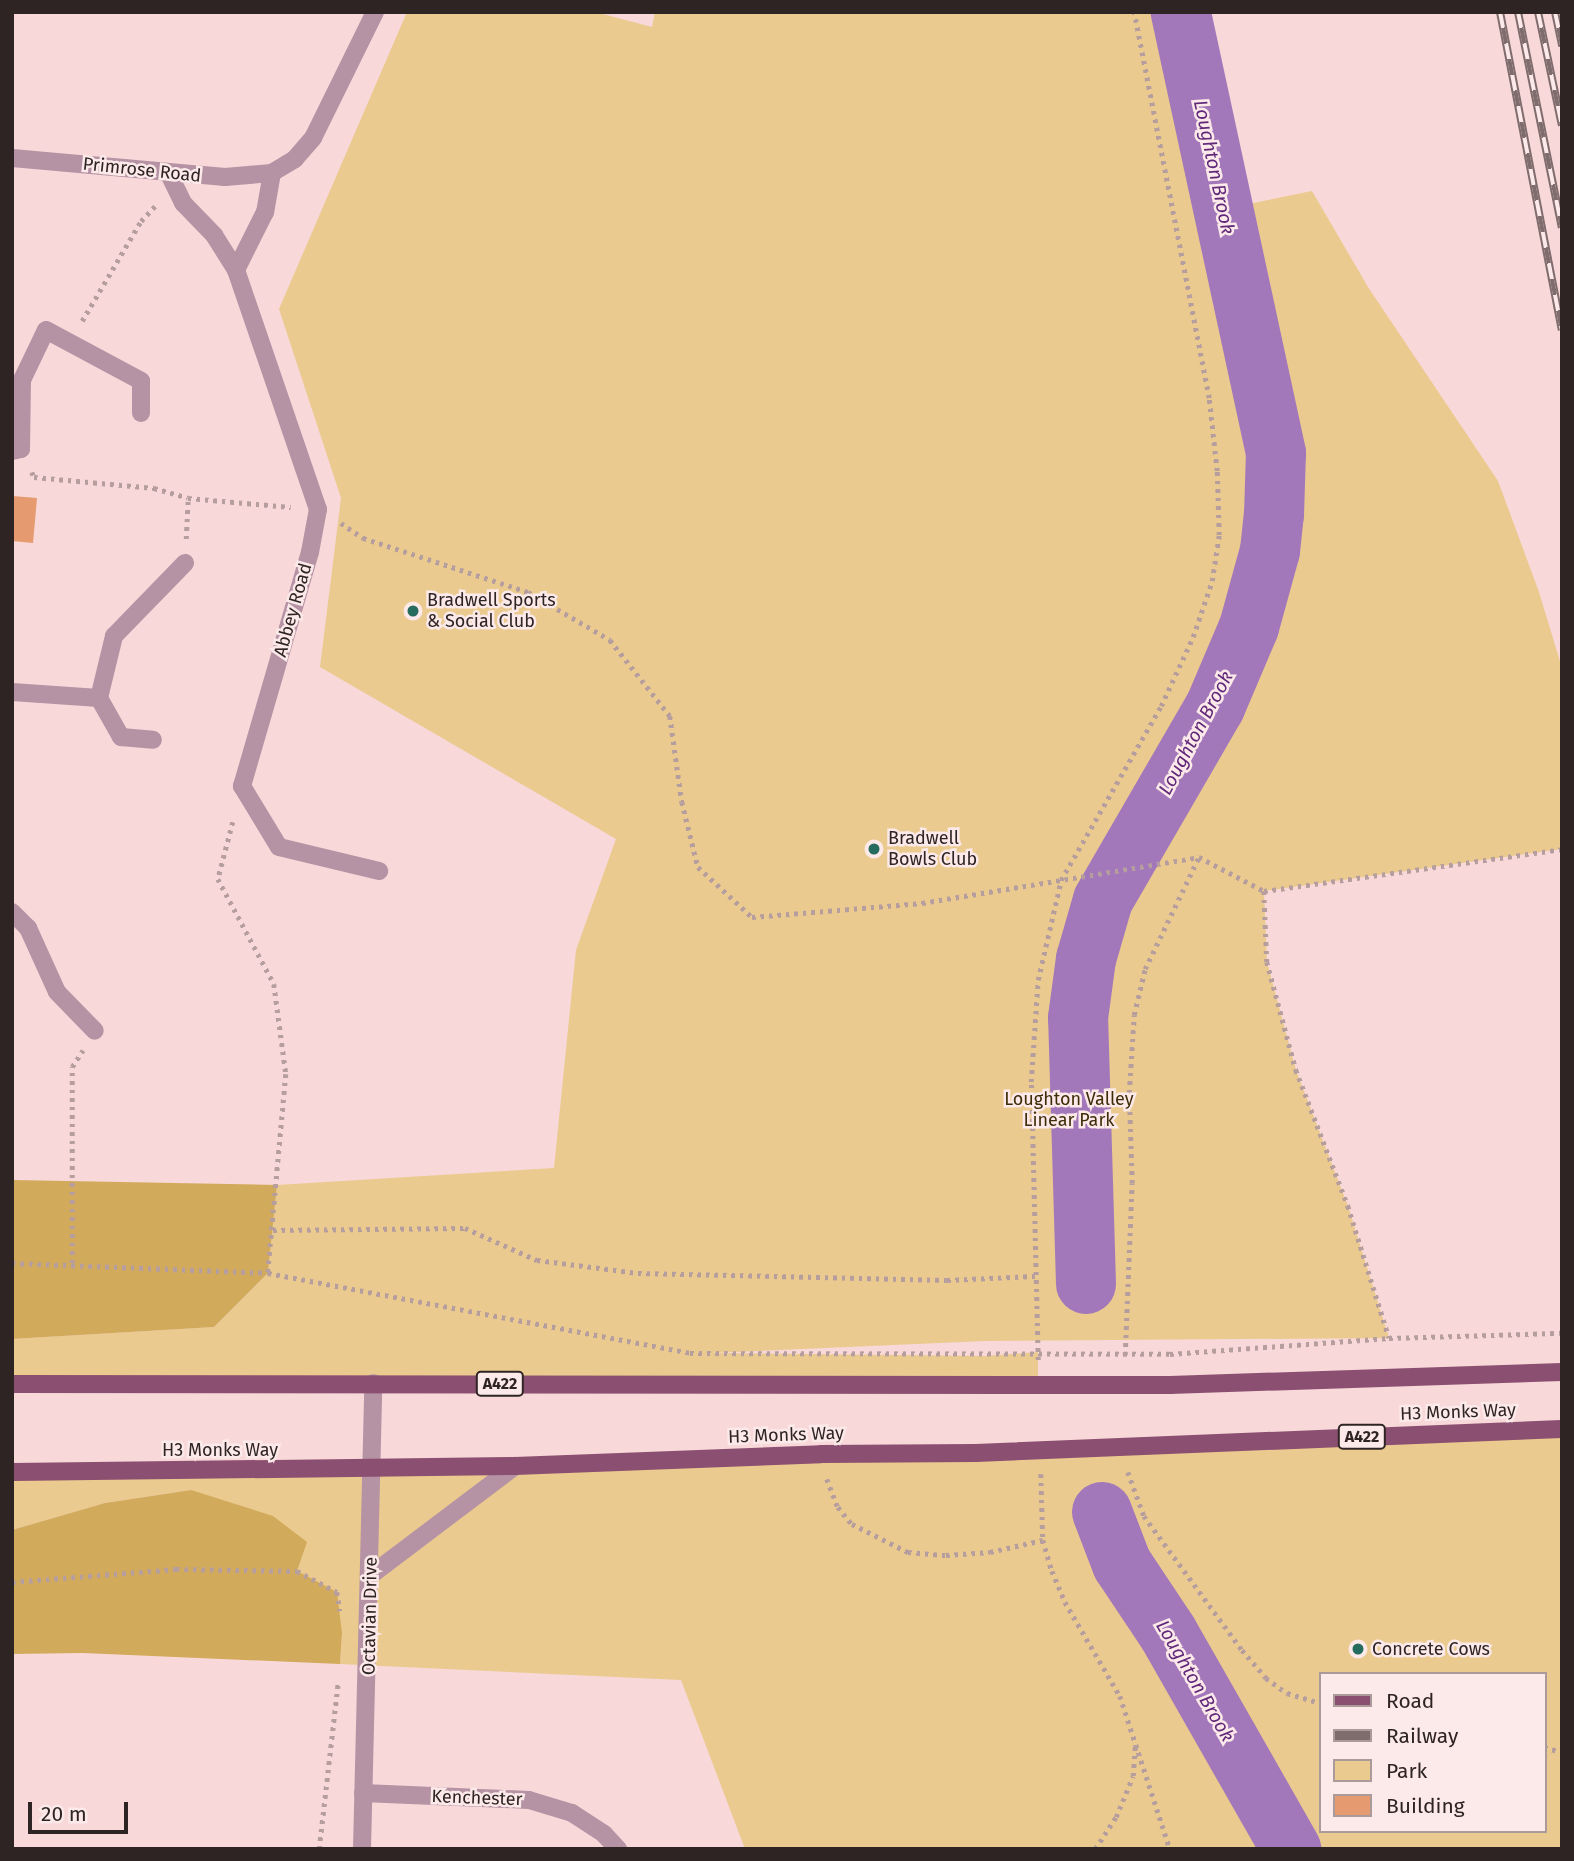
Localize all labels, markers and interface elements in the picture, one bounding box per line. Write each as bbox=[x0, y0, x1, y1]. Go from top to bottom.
water label: Loughton Brook bbox=[1189, 98, 1239, 236]
street label: Primrose Road bbox=[82, 153, 202, 187]
street label: Abbey Road bbox=[269, 561, 317, 659]
place label: Bradwell Sports & Social Club bbox=[427, 590, 556, 632]
marker: Bradwell Sports & Social Club bbox=[405, 603, 421, 619]
water label: Loughton Brook bbox=[1154, 667, 1238, 799]
place label: Bradwell Bowls Club bbox=[888, 828, 977, 870]
marker: Bradwell Bowls Club bbox=[866, 841, 882, 857]
park label: Loughton Valley Linear Park bbox=[1004, 1089, 1134, 1132]
road number: A422 bbox=[476, 1372, 524, 1396]
street label: H3 Monks Way bbox=[1400, 1399, 1516, 1425]
street label: H3 Monks Way bbox=[728, 1422, 844, 1448]
road number: A422 bbox=[1338, 1424, 1386, 1450]
street label: H3 Monks Way bbox=[162, 1439, 278, 1461]
street label: Octavian Drive bbox=[358, 1557, 382, 1675]
water label: Loughton Brook bbox=[1151, 1616, 1239, 1746]
place label: Concrete Cows bbox=[1372, 1638, 1490, 1660]
marker: Concrete Cows bbox=[1350, 1641, 1366, 1657]
legend bbox=[1318, 1672, 1546, 1833]
text: Road bbox=[1386, 1688, 1434, 1714]
text: Railway bbox=[1386, 1723, 1458, 1749]
text: Park bbox=[1386, 1758, 1427, 1784]
street label: Kenchester bbox=[431, 1786, 523, 1810]
scale bar bbox=[32, 1787, 131, 1831]
text: Building bbox=[1386, 1793, 1465, 1819]
text: 20 m bbox=[41, 1801, 87, 1827]

